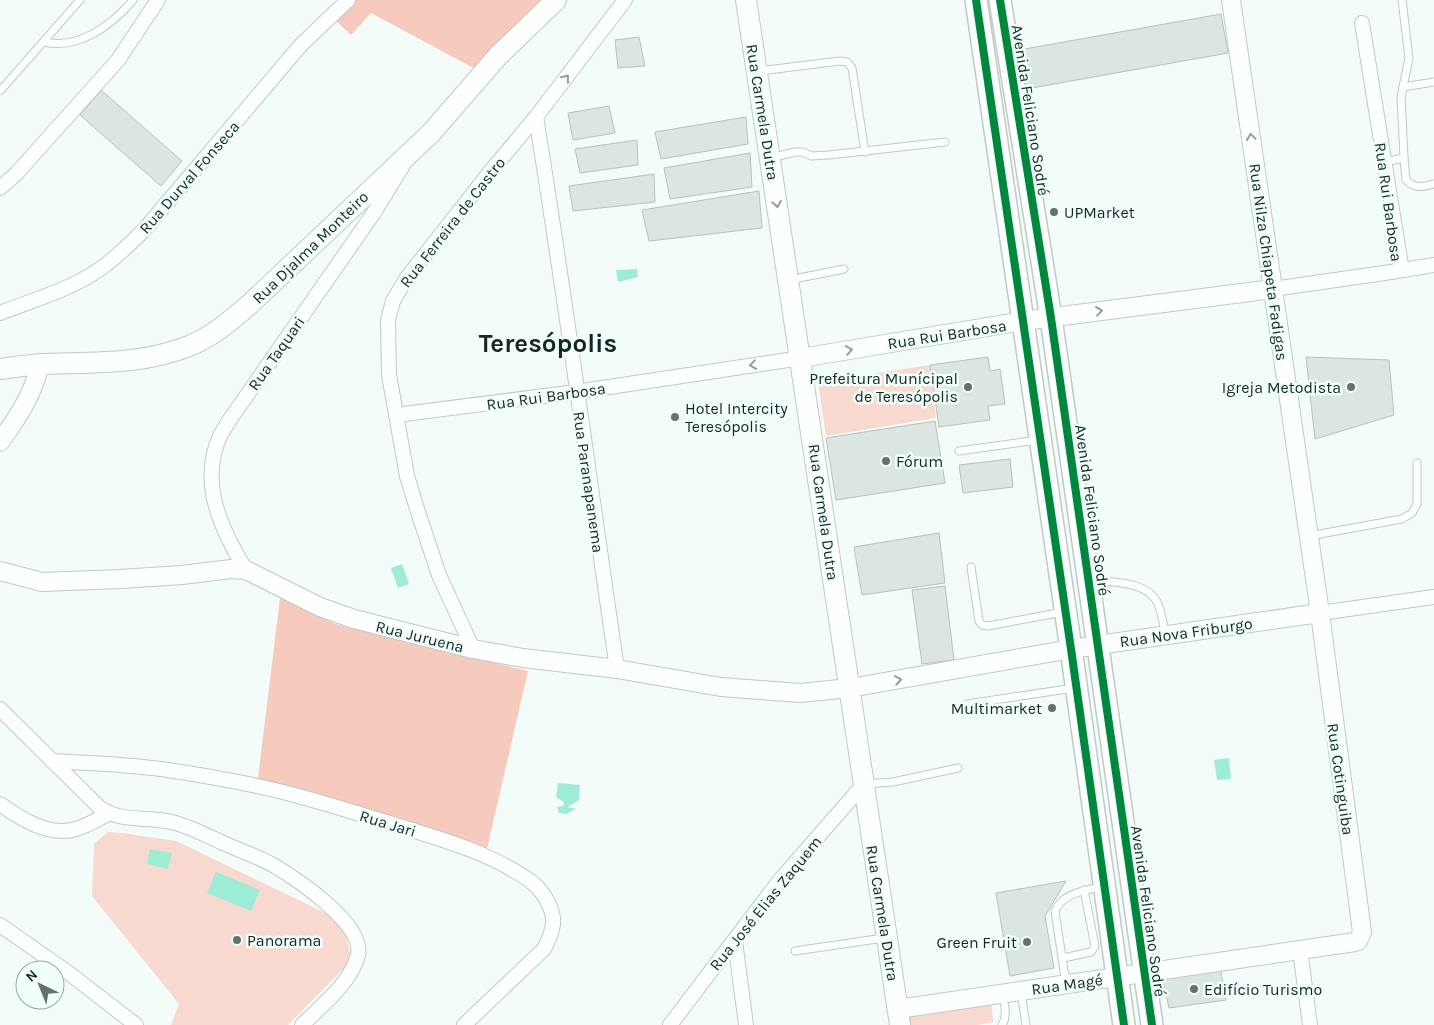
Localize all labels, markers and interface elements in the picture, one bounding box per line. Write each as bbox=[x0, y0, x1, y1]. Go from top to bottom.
street label: Avenida Feliciano Sodré bbox=[1008, 23, 1053, 197]
street label: Rua Carmela Dutra bbox=[742, 43, 783, 182]
one-way arrow bbox=[560, 75, 569, 84]
street label: Rua Durval Fonseca bbox=[135, 117, 244, 238]
one-way arrow bbox=[1246, 133, 1257, 141]
street label: Rua Rui Barbosa bbox=[1371, 141, 1406, 263]
street label: Rua Ferreira de Castro bbox=[396, 153, 509, 291]
street label: Rua Nilza Chiapeta Fadigas bbox=[1245, 162, 1292, 362]
street label: Rua Djalma Monteiro bbox=[248, 187, 372, 308]
one-way arrow bbox=[771, 200, 782, 208]
place label: UPMarket bbox=[1064, 203, 1135, 222]
marker: UPMarket bbox=[1048, 206, 1060, 218]
one-way arrow bbox=[1095, 307, 1104, 317]
street label: Rua Taquari bbox=[244, 313, 309, 394]
street label: Rua Rui Barbosa bbox=[886, 316, 1008, 353]
district label: Teresópolis bbox=[479, 328, 617, 359]
one-way arrow bbox=[844, 346, 853, 356]
one-way arrow bbox=[748, 360, 757, 370]
place label: Prefeitura Munícipal de Teresópolis bbox=[809, 369, 958, 406]
place label: Igreja Metodista bbox=[1222, 378, 1341, 397]
street label: Rua Rui Barbosa bbox=[485, 379, 607, 414]
marker: Prefeitura Munícipal de Teresópolis bbox=[962, 381, 974, 393]
marker: Igreja Metodista bbox=[1345, 381, 1357, 393]
place label: Hotel Intercity Teresópolis bbox=[685, 399, 788, 436]
street label: Rua Paranapanema bbox=[569, 410, 608, 554]
marker: Hotel Intercity Teresópolis bbox=[669, 411, 681, 423]
street label: Avenida Feliciano Sodré bbox=[1071, 423, 1114, 597]
street label: Rua Carmela Dutra bbox=[805, 443, 842, 582]
place label: Fórum bbox=[896, 452, 943, 471]
marker: Fórum bbox=[880, 455, 892, 467]
street label: Rua Nova Friburgo bbox=[1118, 614, 1254, 651]
street label: Rua Juruena bbox=[374, 616, 466, 657]
one-way arrow bbox=[894, 675, 902, 685]
place label: Multimarket bbox=[951, 699, 1042, 718]
marker: Multimarket bbox=[1046, 702, 1058, 714]
street label: Rua Cotinguiba bbox=[1323, 722, 1358, 836]
street label: Rua Jari bbox=[357, 806, 418, 841]
street label: Avenida Feliciano Sodré bbox=[1127, 824, 1170, 998]
street label: Rua José Elias Zaquem bbox=[705, 832, 825, 974]
street label: Rua Carmela Dutra bbox=[862, 844, 903, 983]
place label: Panorama bbox=[247, 931, 321, 950]
place label: Green Fruit bbox=[936, 933, 1017, 952]
marker: Panorama bbox=[231, 934, 243, 946]
marker: Green Fruit bbox=[1021, 936, 1033, 948]
north arrow bbox=[15, 960, 65, 1010]
text: N bbox=[22, 966, 41, 986]
street label: Rua Magé bbox=[1030, 970, 1104, 999]
place label: Edifício Turismo bbox=[1204, 980, 1322, 999]
marker: Edifício Turismo bbox=[1188, 983, 1200, 995]

